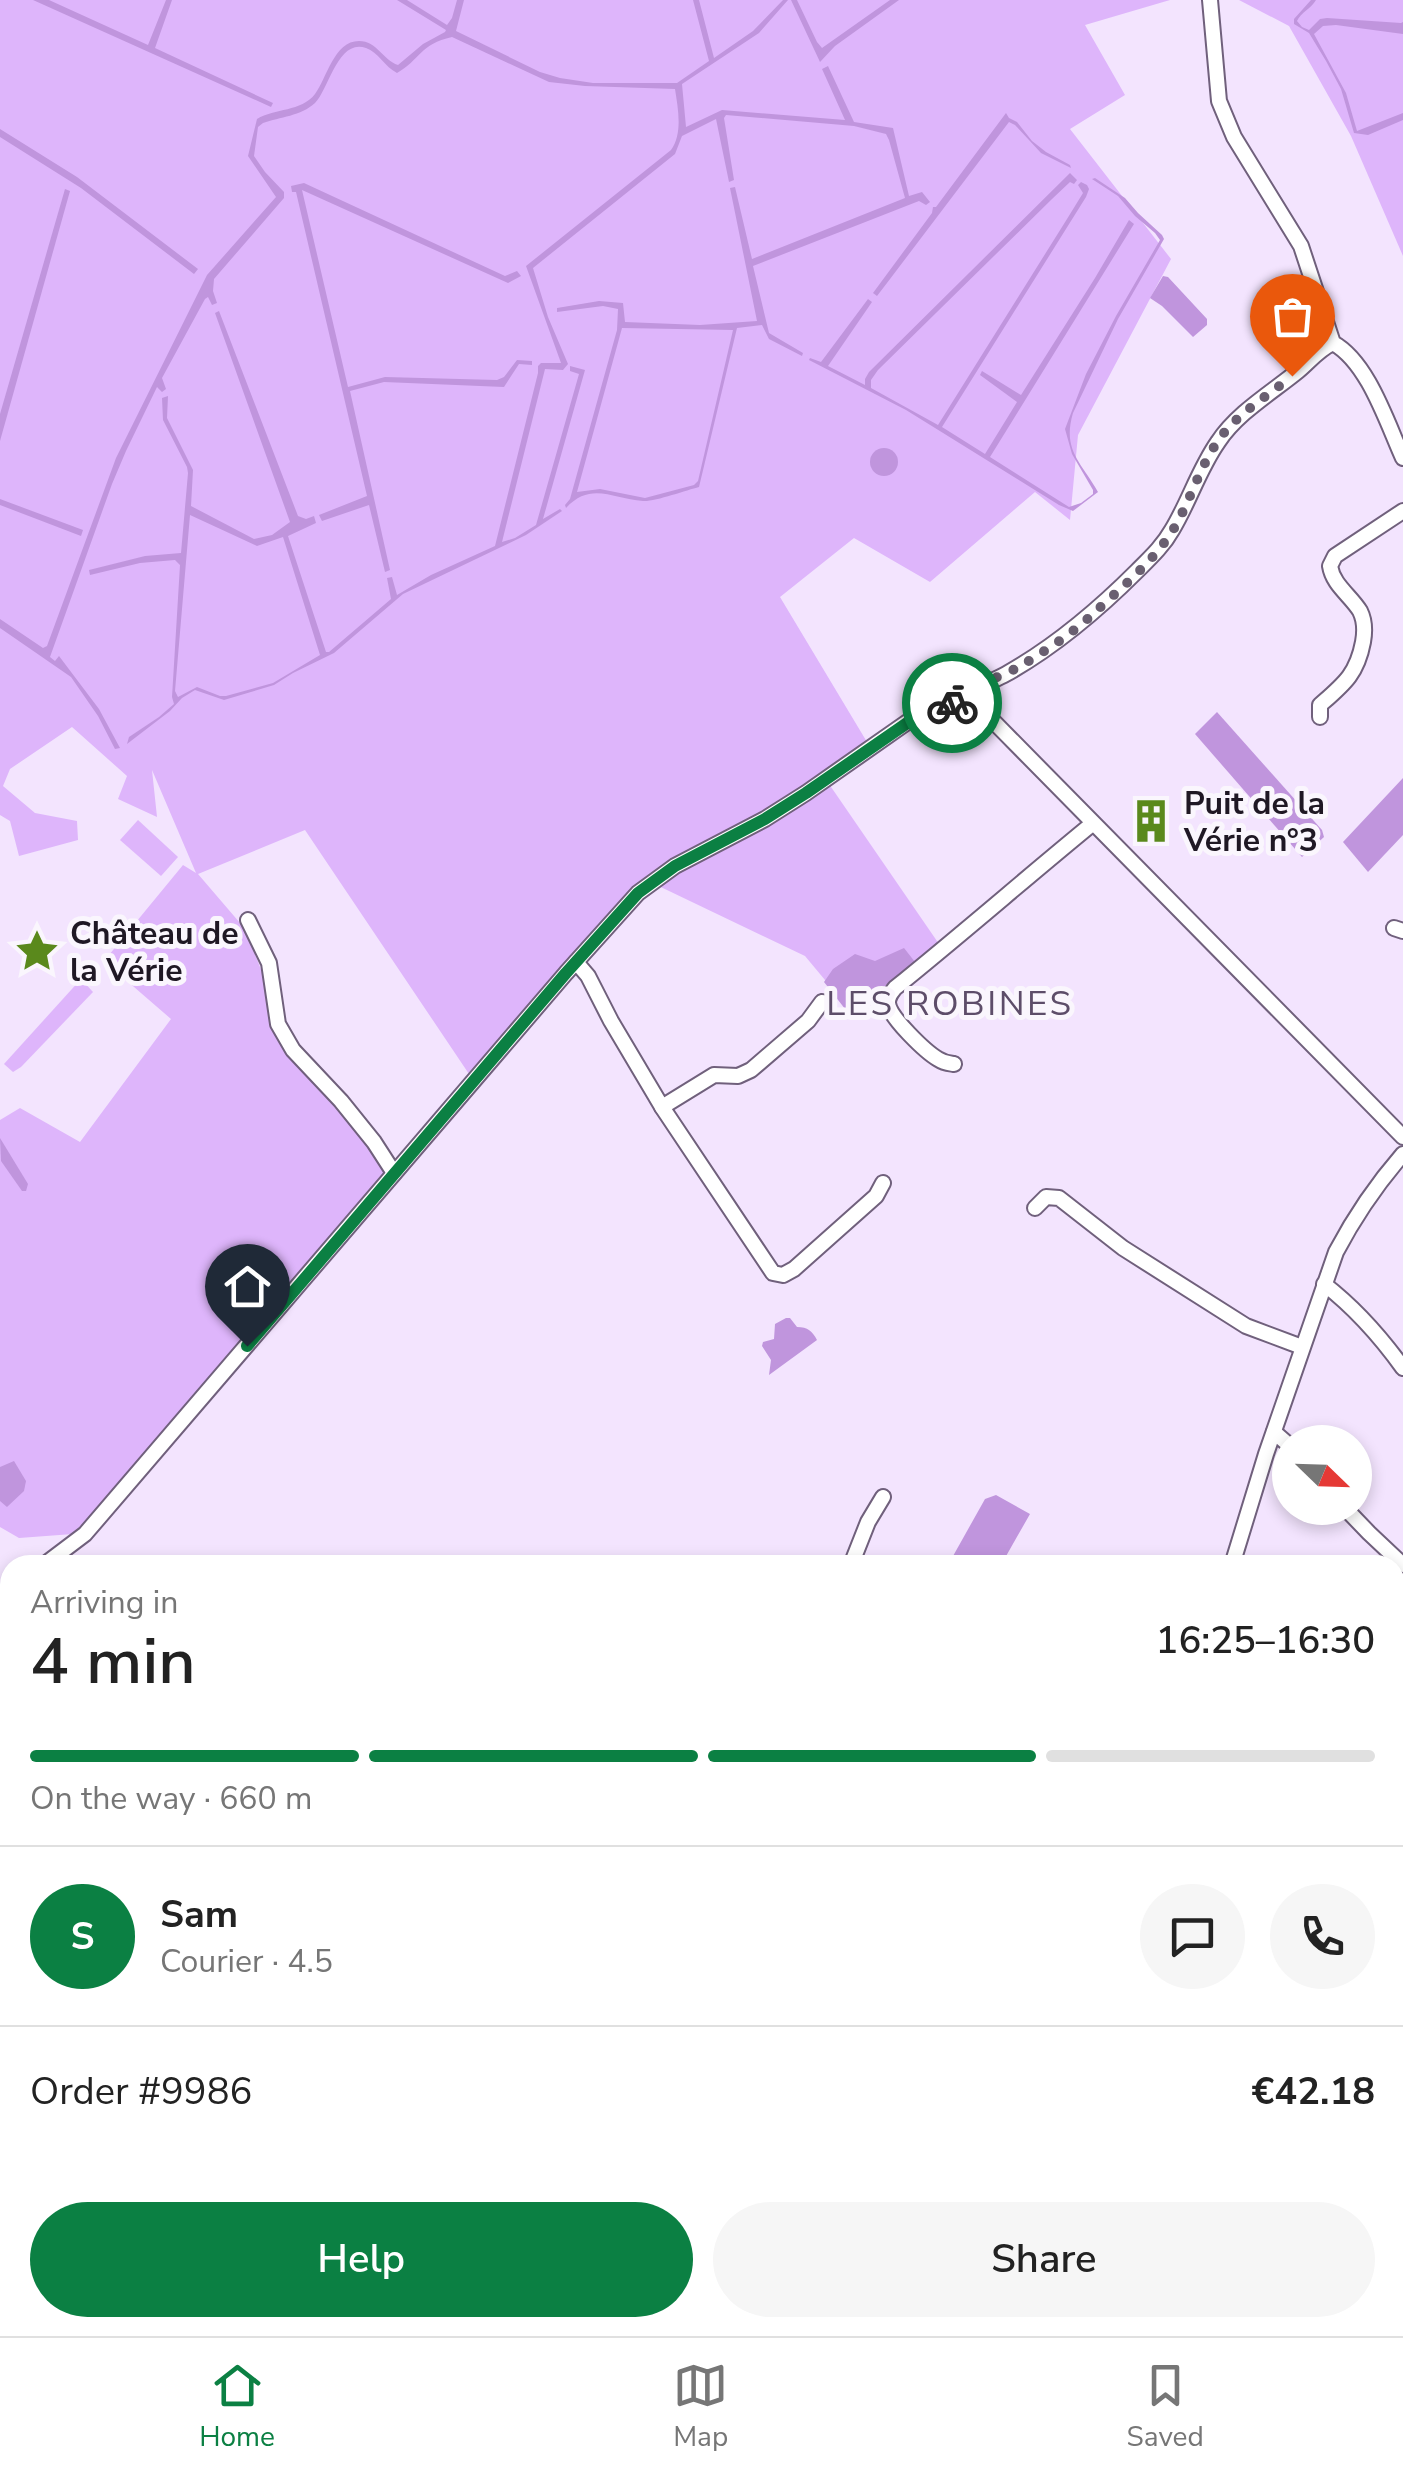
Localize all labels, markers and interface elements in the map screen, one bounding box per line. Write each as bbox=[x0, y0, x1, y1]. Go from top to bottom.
pin bbox=[1250, 274, 1335, 377]
icon: bag bbox=[1265, 289, 1320, 344]
courier bbox=[902, 653, 1002, 753]
icon: bike bbox=[925, 676, 980, 731]
place label: Puit de la Vérie n°3 bbox=[1183, 782, 1325, 862]
building icon: Puit de la Vérie n°3 bbox=[1127, 797, 1175, 845]
place label: Château de la Vérie bbox=[70, 912, 239, 992]
place icon: Château de la Vérie bbox=[13, 927, 61, 975]
district label: LES ROBINES bbox=[826, 980, 1074, 1027]
pin bbox=[205, 1244, 290, 1347]
icon: home bbox=[220, 1259, 275, 1314]
north arrow bbox=[1272, 1425, 1372, 1525]
map controls bbox=[1272, 1425, 1372, 1525]
text: Arriving in bbox=[30, 1581, 178, 1624]
text: 16:25–16:30 bbox=[1156, 1615, 1375, 1666]
text: 4 min bbox=[30, 1617, 196, 1706]
text: On the way · 660 m bbox=[30, 1777, 312, 1820]
button: chat bbox=[1140, 1884, 1245, 1989]
button: phone bbox=[1270, 1884, 1375, 1989]
text: Sam bbox=[160, 1889, 238, 1940]
text: S bbox=[71, 1911, 94, 1962]
text: Courier · 4.5 bbox=[160, 1940, 333, 1983]
text: Order #9986 bbox=[30, 2066, 252, 2117]
text: €42.18 bbox=[1252, 2066, 1375, 2117]
button: Help bbox=[30, 2202, 693, 2317]
button: Share bbox=[713, 2202, 1375, 2317]
tab: Home bbox=[199, 2358, 275, 2456]
tab: Map bbox=[673, 2358, 728, 2456]
tab: Saved bbox=[1126, 2358, 1204, 2456]

